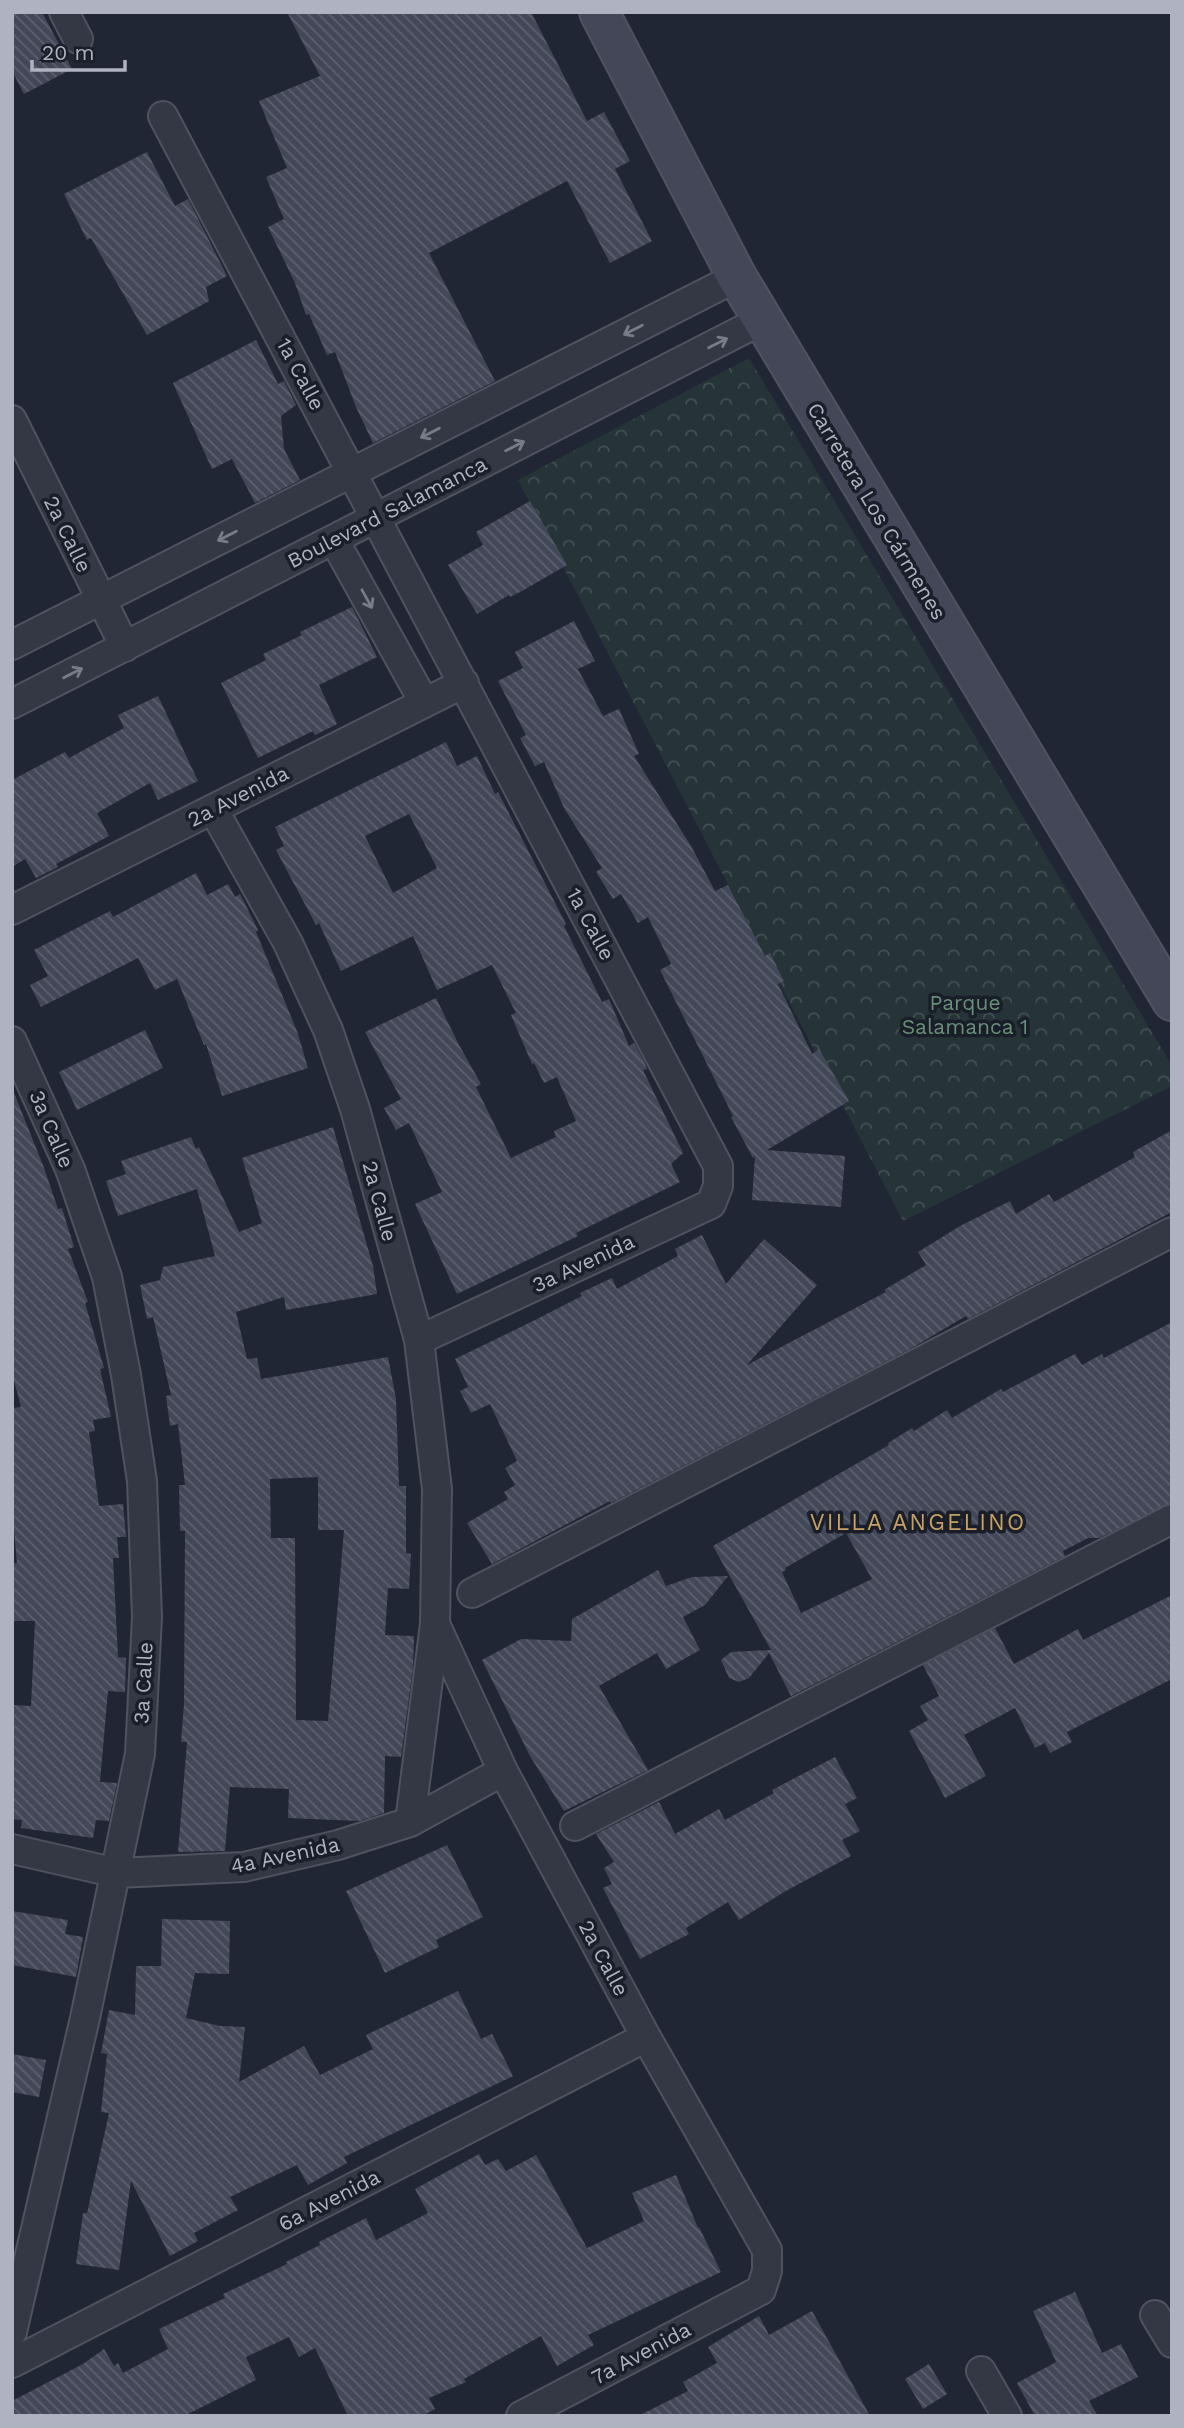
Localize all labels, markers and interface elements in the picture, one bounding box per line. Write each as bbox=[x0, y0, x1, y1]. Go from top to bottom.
scale bar bbox=[32, 28, 124, 72]
text: 20 m bbox=[42, 40, 94, 65]
one-way arrow bbox=[623, 323, 644, 337]
street label: 1a Calle bbox=[272, 334, 330, 414]
one-way arrow bbox=[707, 335, 728, 349]
street label: Carretera Los Cármenes bbox=[802, 398, 952, 624]
one-way arrow bbox=[420, 427, 441, 440]
one-way arrow bbox=[504, 439, 525, 453]
street label: Boulevard Salamanca bbox=[283, 451, 491, 573]
street label: 2a Calle bbox=[39, 492, 97, 576]
one-way arrow bbox=[217, 530, 238, 543]
one-way arrow bbox=[361, 588, 374, 609]
one-way arrow bbox=[62, 666, 83, 680]
street label: 2a Avenida bbox=[183, 760, 293, 832]
street label: 1a Calle bbox=[562, 884, 620, 964]
park label: Parque Salamanca 1 bbox=[902, 990, 1028, 1039]
street label: 3a Calle bbox=[24, 1086, 80, 1172]
street label: 2a Calle bbox=[357, 1158, 403, 1244]
street label: 3a Avenida bbox=[528, 1228, 638, 1298]
district label: VILLA ANGELINO bbox=[810, 1509, 1026, 1536]
street label: 3a Calle bbox=[128, 1641, 158, 1725]
street label: 4a Avenida bbox=[228, 1831, 342, 1879]
street label: 2a Calle bbox=[574, 1916, 634, 2000]
street label: 6a Avenida bbox=[274, 2164, 384, 2236]
street label: 7a Avenida bbox=[587, 2316, 695, 2390]

